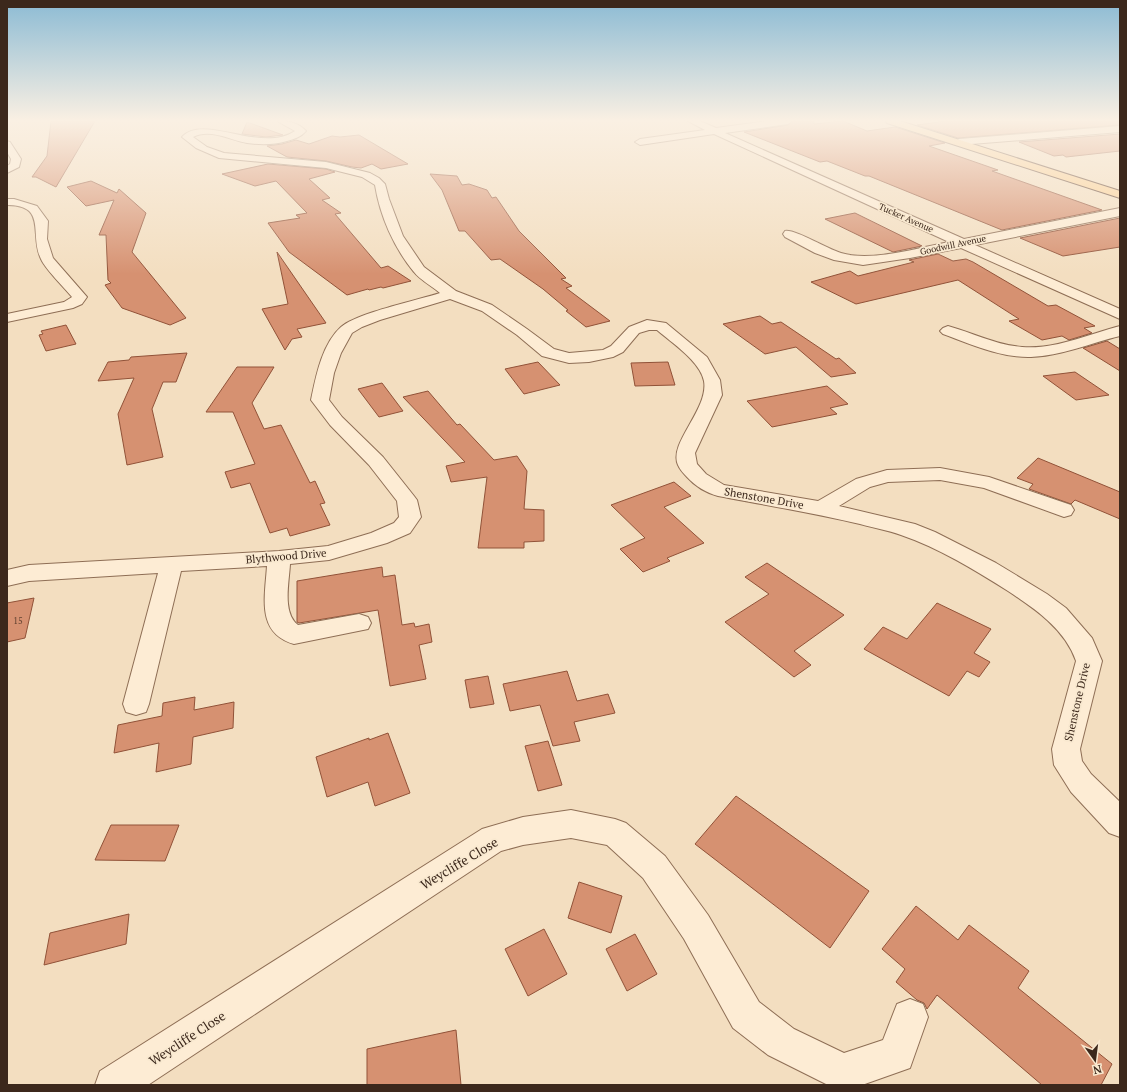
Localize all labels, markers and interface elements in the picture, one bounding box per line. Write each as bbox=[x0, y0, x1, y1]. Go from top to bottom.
street label: Tucker Avenue bbox=[877, 201, 936, 236]
street label: Goodwill Avenue bbox=[919, 232, 988, 258]
street label: Shenstone Drive bbox=[723, 484, 805, 512]
street label: Blythwood Drive bbox=[245, 545, 328, 567]
house number: 15 bbox=[13, 615, 23, 627]
street label: Shenstone Drive bbox=[1061, 661, 1093, 743]
street label: Weycliffe Close bbox=[417, 833, 501, 893]
street label: Weycliffe Close bbox=[145, 1007, 229, 1069]
north arrow bbox=[1075, 1040, 1115, 1080]
text: N bbox=[1091, 1062, 1103, 1078]

